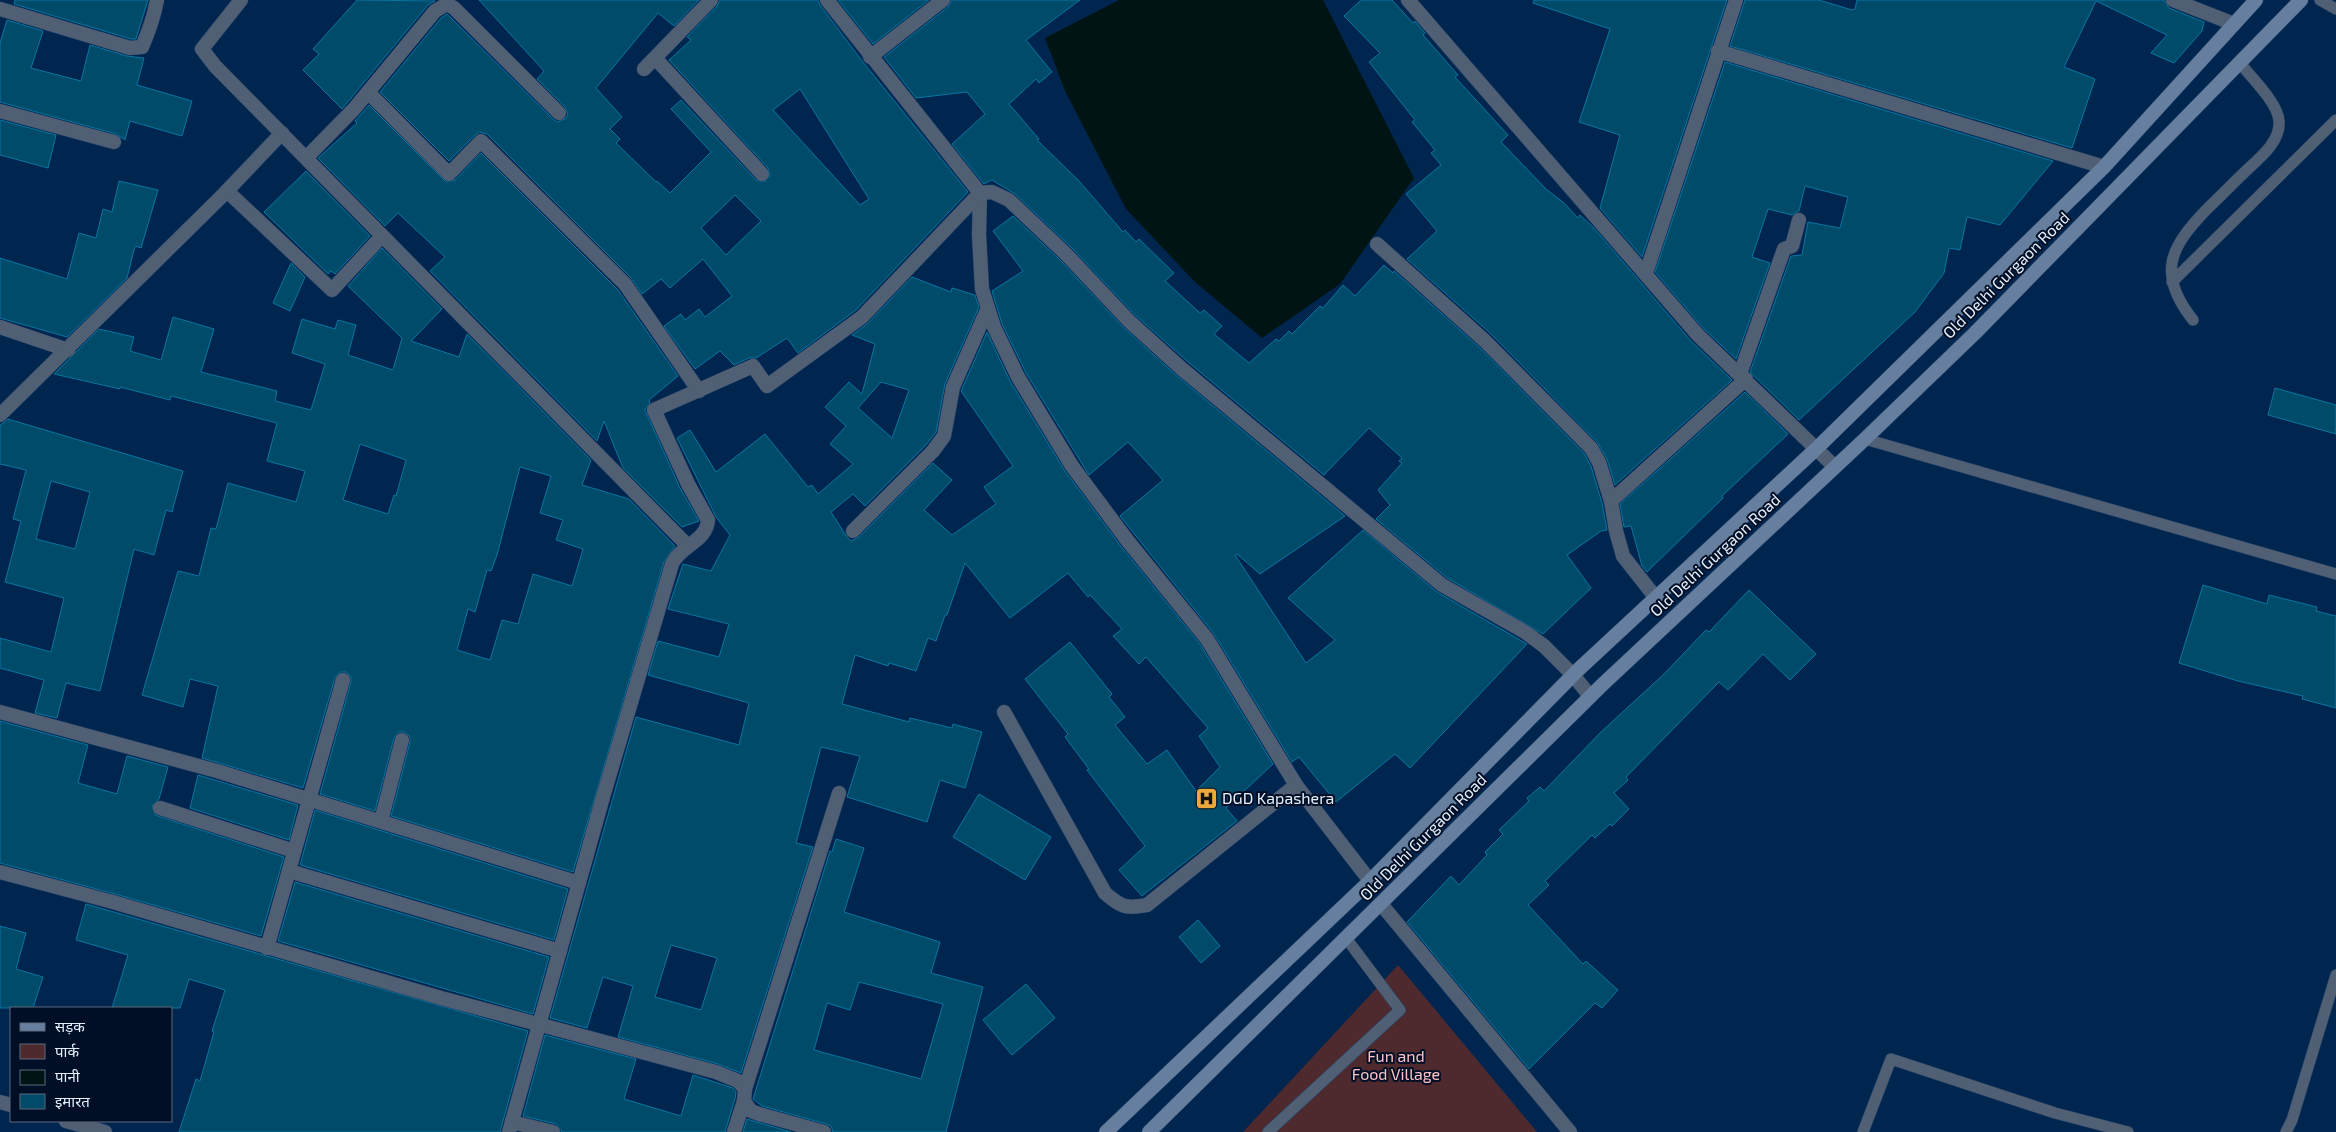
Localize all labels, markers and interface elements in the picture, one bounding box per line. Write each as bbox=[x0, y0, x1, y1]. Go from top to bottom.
street label: Old Delhi Gurgaon Road bbox=[1938, 207, 2073, 342]
street label: Old Delhi Gurgaon Road bbox=[1646, 489, 1784, 620]
street label: Old Delhi Gurgaon Road bbox=[1355, 769, 1490, 904]
hospital icon: DGD Kapashera bbox=[1194, 786, 1218, 810]
place label: DGD Kapashera bbox=[1222, 788, 1334, 807]
legend bbox=[10, 1007, 172, 1122]
text: सड़क bbox=[55, 1017, 85, 1035]
text: पार्क bbox=[55, 1042, 79, 1060]
park label: Fun and Food Village bbox=[1352, 1046, 1440, 1083]
text: पानी bbox=[55, 1067, 81, 1085]
text: इमारत bbox=[55, 1092, 90, 1110]

